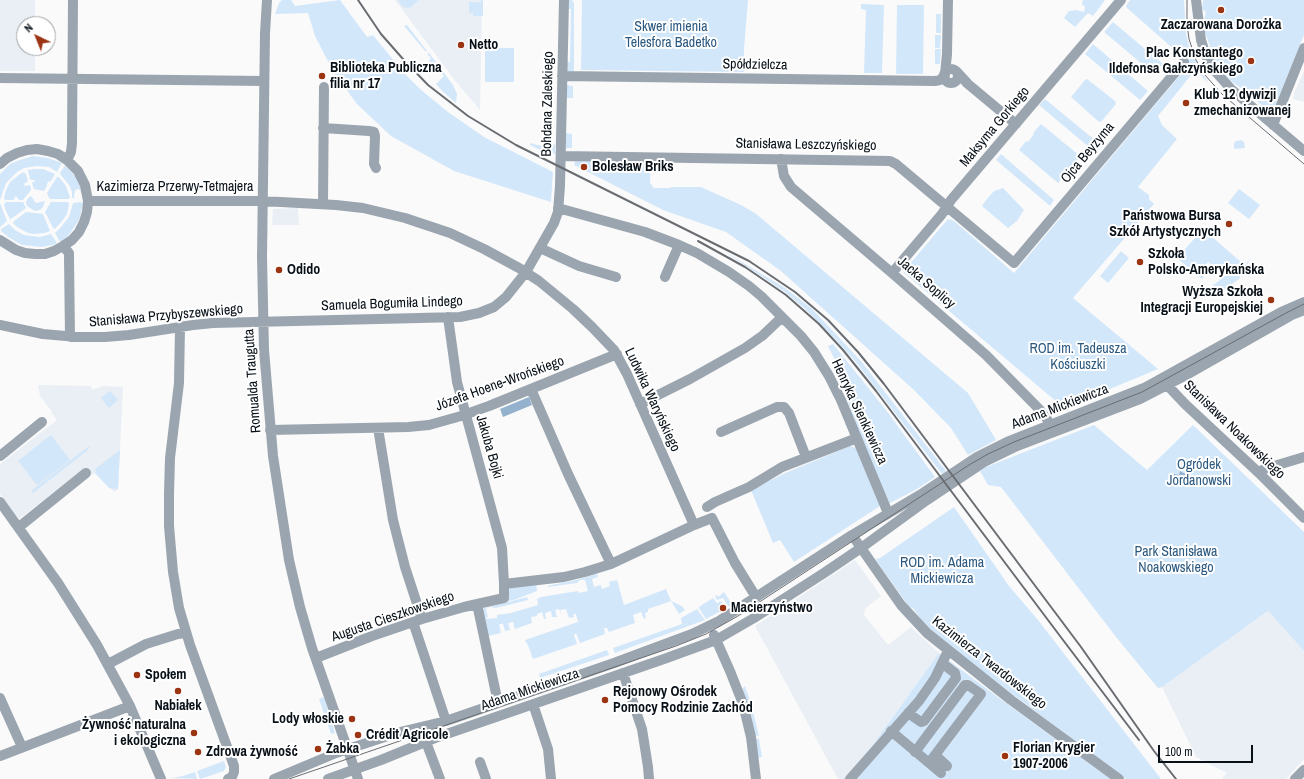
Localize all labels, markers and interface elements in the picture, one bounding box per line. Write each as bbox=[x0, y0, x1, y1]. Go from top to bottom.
marker: Zaczarowana Dorożka bbox=[1216, 5, 1226, 15]
north arrow bbox=[16, 16, 56, 56]
place label: Zaczarowana Dorożka bbox=[1161, 17, 1281, 33]
park label: Skwer imienia Telesfora Badetko bbox=[625, 19, 717, 52]
text: N bbox=[21, 21, 36, 35]
place label: Netto bbox=[469, 37, 498, 53]
marker: Netto bbox=[456, 40, 466, 50]
place label: Plac Konstantego Ildefonsa Gałczyńskiego bbox=[1109, 45, 1243, 78]
street label: Bohdana Zaleskiego bbox=[539, 51, 557, 157]
street label: Spółdzielcza bbox=[722, 56, 788, 74]
marker: Plac Konstantego Ildefonsa Gałczyńskiego bbox=[1246, 56, 1256, 66]
place label: Biblioteka Publiczna filia nr 17 bbox=[330, 60, 442, 92]
marker: Biblioteka Publiczna filia nr 17 bbox=[317, 71, 327, 81]
street label: Maksyma Gorkiego bbox=[957, 83, 1033, 171]
place label: Klub 12 dywizji zmechanizowanej bbox=[1194, 87, 1291, 120]
marker: Klub 12 dywizji zmechanizowanej bbox=[1181, 98, 1191, 108]
street label: Ojca Beyzyma bbox=[1058, 119, 1118, 187]
street label: Stanisława Leszczyńskiego bbox=[735, 135, 877, 155]
place label: Bolesław Briks bbox=[592, 159, 674, 175]
marker: Bolesław Briks bbox=[579, 162, 589, 172]
street label: Kazimierza Przerwy-Tetmajera bbox=[97, 179, 253, 195]
place label: Państwowa Bursa Szkół Artystycznych bbox=[1109, 208, 1221, 240]
marker: Państwowa Bursa Szkół Artystycznych bbox=[1224, 219, 1234, 229]
place label: Szkoła Polsko-Amerykańska bbox=[1148, 246, 1264, 278]
street label: Jacka Soplicy bbox=[894, 253, 958, 313]
marker: Szkoła Polsko-Amerykańska bbox=[1135, 257, 1145, 267]
place label: Odido bbox=[287, 262, 320, 278]
marker: Odido bbox=[274, 265, 284, 275]
place label: Wyższa Szkoła Integracji Europejskiej bbox=[1140, 284, 1263, 316]
street label: Samuela Bogumiła Lindego bbox=[321, 293, 463, 315]
marker: Wyższa Szkoła Integracji Europejskiej bbox=[1266, 295, 1276, 305]
street label: Stanisława Przybyszewskiego bbox=[88, 301, 244, 331]
street label: Romualda Traugutta bbox=[241, 328, 265, 434]
park label: ROD im. Tadeusza Kościuszki bbox=[1029, 341, 1127, 374]
street label: Ludwika Waryńskiego bbox=[621, 345, 683, 455]
street label: Józefa Hoene-Wrońskiego bbox=[433, 353, 567, 415]
street label: Henryka Sienkiewicza bbox=[827, 357, 891, 467]
street label: Stanisława Noakowskiego bbox=[1180, 377, 1288, 483]
street label: Adama Mickiewicza bbox=[1009, 381, 1111, 433]
street label: Jakuba Bojki bbox=[472, 413, 506, 481]
park label: Ogródek Jordanowski bbox=[1167, 457, 1231, 490]
park label: Park Stanisława Noakowskiego bbox=[1135, 544, 1217, 576]
park label: ROD im. Adama Mickiewicza bbox=[900, 555, 984, 588]
street label: Augusta Cieszkowskiego bbox=[329, 588, 457, 646]
place label: Macierzyństwo bbox=[731, 600, 813, 616]
marker: Macierzyństwo bbox=[718, 603, 728, 613]
street label: Kazimierza Twardowskiego bbox=[928, 613, 1050, 713]
street label: Adama Mickiewicza bbox=[479, 665, 581, 715]
place label: Społem bbox=[145, 667, 186, 683]
marker: Społem bbox=[132, 670, 142, 680]
place label: Rejonowy Ośrodek Pomocy Rodzinie Zachód bbox=[613, 684, 753, 716]
marker: Nabiałek bbox=[173, 686, 183, 696]
marker: Rejonowy Ośrodek Pomocy Rodzinie Zachód bbox=[600, 695, 610, 705]
place label: Nabiałek bbox=[154, 698, 202, 714]
place label: Lody włoskie bbox=[272, 711, 344, 727]
marker: Lody włoskie bbox=[347, 714, 357, 724]
place label: Żywność naturalna i ekologiczna bbox=[82, 717, 186, 750]
place label: Crédit Agricole bbox=[366, 727, 448, 743]
marker: Żywność naturalna i ekologiczna bbox=[189, 728, 199, 738]
marker: Crédit Agricole bbox=[353, 730, 363, 740]
scale bar bbox=[1160, 737, 1255, 763]
place label: Florian Krygier 1907-2006 bbox=[1013, 740, 1095, 772]
place label: Żabka bbox=[326, 741, 359, 757]
place label: Zdrowa żywność bbox=[206, 744, 298, 760]
marker: Żabka bbox=[313, 744, 323, 754]
text: 100 m bbox=[1165, 744, 1192, 760]
marker: Zdrowa żywność bbox=[193, 747, 203, 757]
marker: Florian Krygier 1907-2006 bbox=[1000, 751, 1010, 761]

